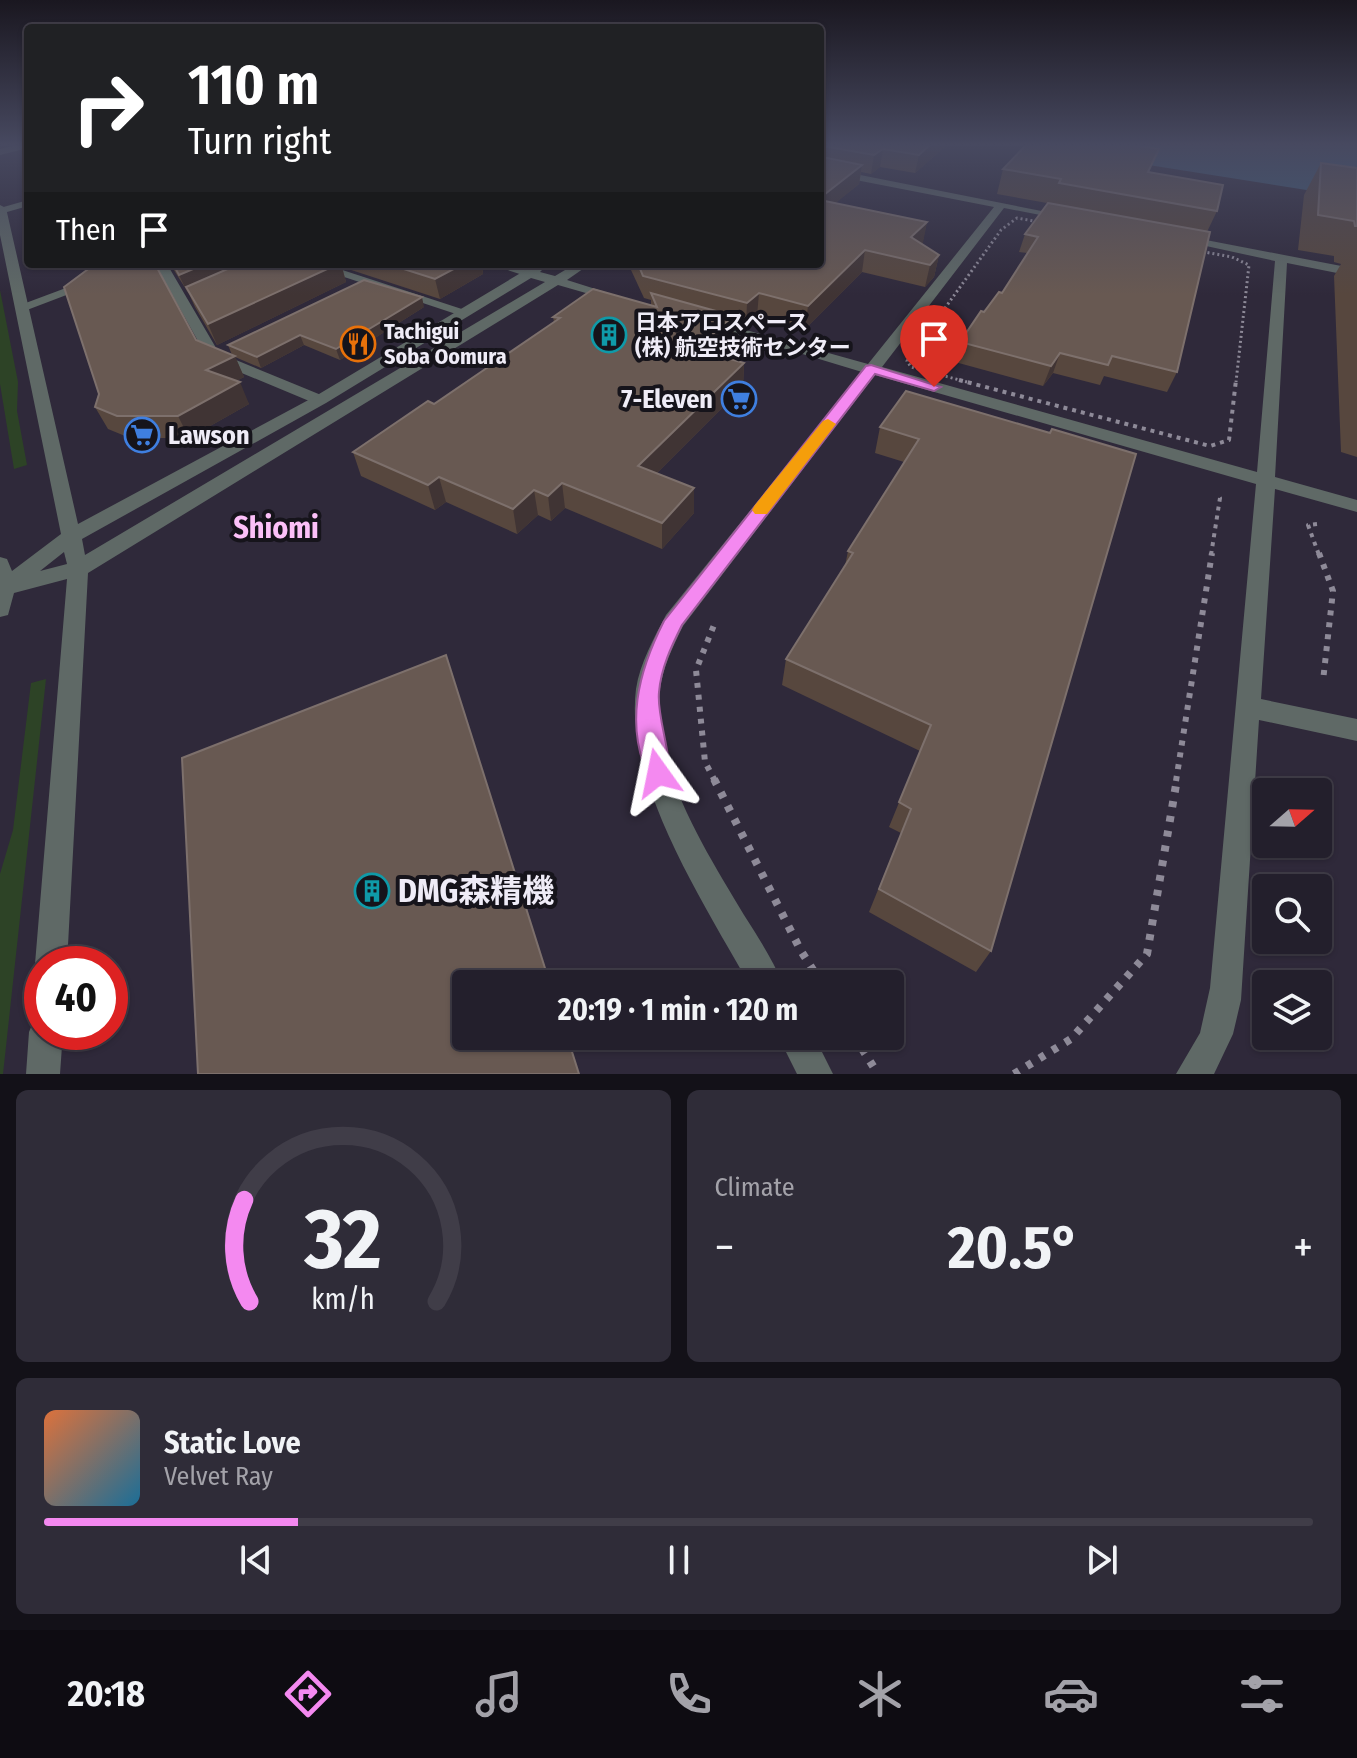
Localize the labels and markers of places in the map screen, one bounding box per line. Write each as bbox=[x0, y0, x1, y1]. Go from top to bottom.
pin bbox=[900, 305, 968, 387]
place label: 日本アロスペース (株) 航空技術センター bbox=[635, 309, 851, 361]
building icon: 日本アロスペース (株) 航空技術センター bbox=[590, 316, 628, 354]
place label: Tachigui Soba Oomura bbox=[384, 318, 507, 370]
restaurant icon: Tachigui Soba Oomura bbox=[339, 325, 377, 363]
supermarket icon: 7-Eleven bbox=[720, 380, 758, 418]
place label: 7-Eleven bbox=[621, 384, 713, 415]
supermarket icon: Lawson bbox=[123, 416, 161, 454]
place label: Lawson bbox=[168, 420, 250, 451]
building icon: DMG森精機 bbox=[353, 872, 391, 910]
place label: DMG森精機 bbox=[398, 872, 554, 910]

